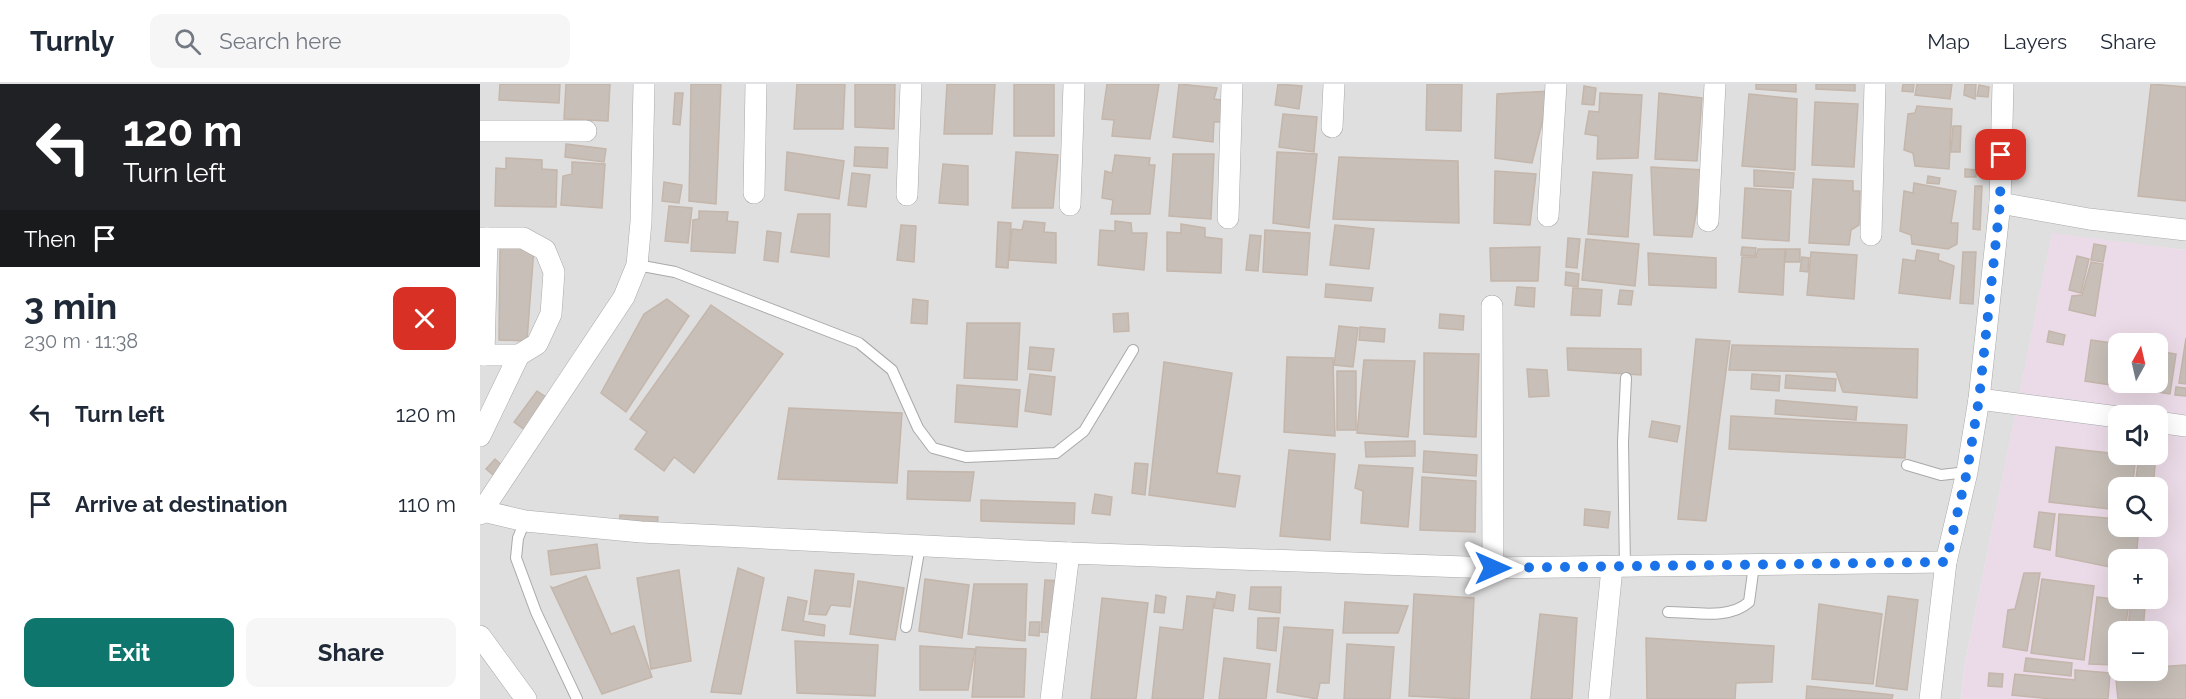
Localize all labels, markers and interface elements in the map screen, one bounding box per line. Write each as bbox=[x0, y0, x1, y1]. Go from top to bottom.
search box bbox=[150, 14, 570, 68]
text: Turnly bbox=[30, 25, 114, 58]
icon: search bbox=[171, 25, 204, 58]
text: Search here bbox=[219, 28, 341, 54]
text: Map bbox=[1927, 29, 1970, 54]
text: Layers bbox=[2003, 29, 2067, 54]
text: Share bbox=[2100, 29, 2156, 54]
text: 120 m bbox=[123, 107, 242, 156]
icon: left bbox=[24, 108, 102, 186]
pin bbox=[1975, 129, 2026, 180]
icon: arrive bbox=[1984, 138, 2017, 171]
text: Turn left bbox=[123, 157, 226, 188]
icon: arrive bbox=[88, 222, 121, 255]
text: Then bbox=[24, 226, 76, 252]
text: 3 min bbox=[24, 285, 117, 327]
button: close bbox=[393, 287, 456, 350]
text: 230 m · 11:38 bbox=[24, 329, 138, 353]
north arrow bbox=[2108, 333, 2168, 393]
map controls bbox=[2108, 333, 2168, 681]
icon: left bbox=[24, 398, 57, 431]
text: Turn left bbox=[75, 401, 165, 427]
text: 120 m bbox=[396, 401, 456, 427]
button: sound bbox=[2108, 405, 2168, 465]
button: search bbox=[2108, 477, 2168, 537]
icon: arrive bbox=[24, 488, 57, 521]
text: Arrive at destination bbox=[75, 491, 288, 517]
text: 110 m bbox=[398, 491, 456, 517]
position arrow bbox=[1461, 536, 1525, 600]
button: + bbox=[2108, 549, 2168, 609]
button: Exit bbox=[24, 618, 234, 687]
button: Share bbox=[246, 618, 456, 687]
button: − bbox=[2108, 621, 2168, 681]

